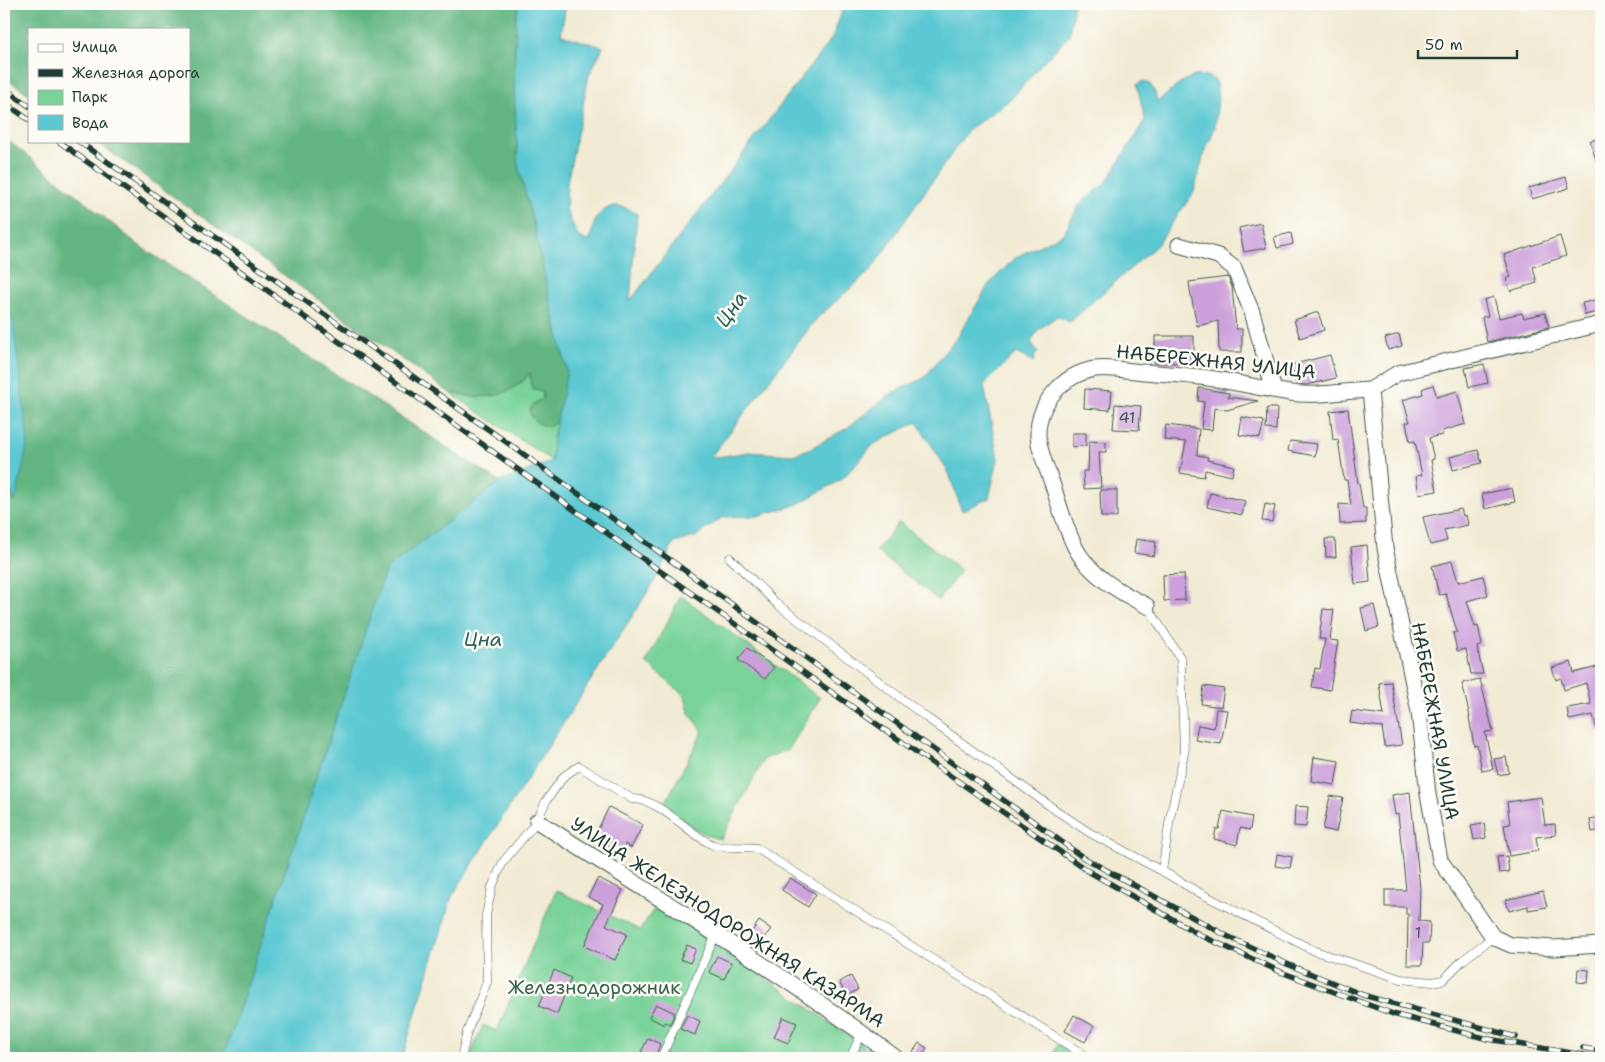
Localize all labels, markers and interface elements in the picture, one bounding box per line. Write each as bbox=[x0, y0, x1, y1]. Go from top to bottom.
legend bbox=[28, 28, 190, 142]
scale bar bbox=[1418, 28, 1516, 60]
text: 50 m bbox=[1425, 35, 1463, 55]
text: Улица bbox=[72, 37, 118, 57]
text: Железная дорога bbox=[72, 63, 200, 83]
text: Парк bbox=[72, 87, 108, 107]
text: Вода bbox=[72, 113, 109, 133]
water label: Цна bbox=[709, 286, 753, 332]
street label: НАБЕРЕЖНАЯ УЛИЦА bbox=[1115, 339, 1317, 384]
house number: 41 bbox=[1118, 407, 1136, 428]
street label: НАБЕРЕЖНАЯ УЛИЦА bbox=[1406, 620, 1465, 822]
water label: Цна bbox=[464, 626, 502, 652]
street label: УЛИЦА ЖЕЛЕЗНОДОРОЖНАЯ КАЗАРМА bbox=[566, 811, 890, 1034]
house number: 1 bbox=[1415, 922, 1421, 943]
park label: Железнодорожник bbox=[508, 975, 680, 1000]

